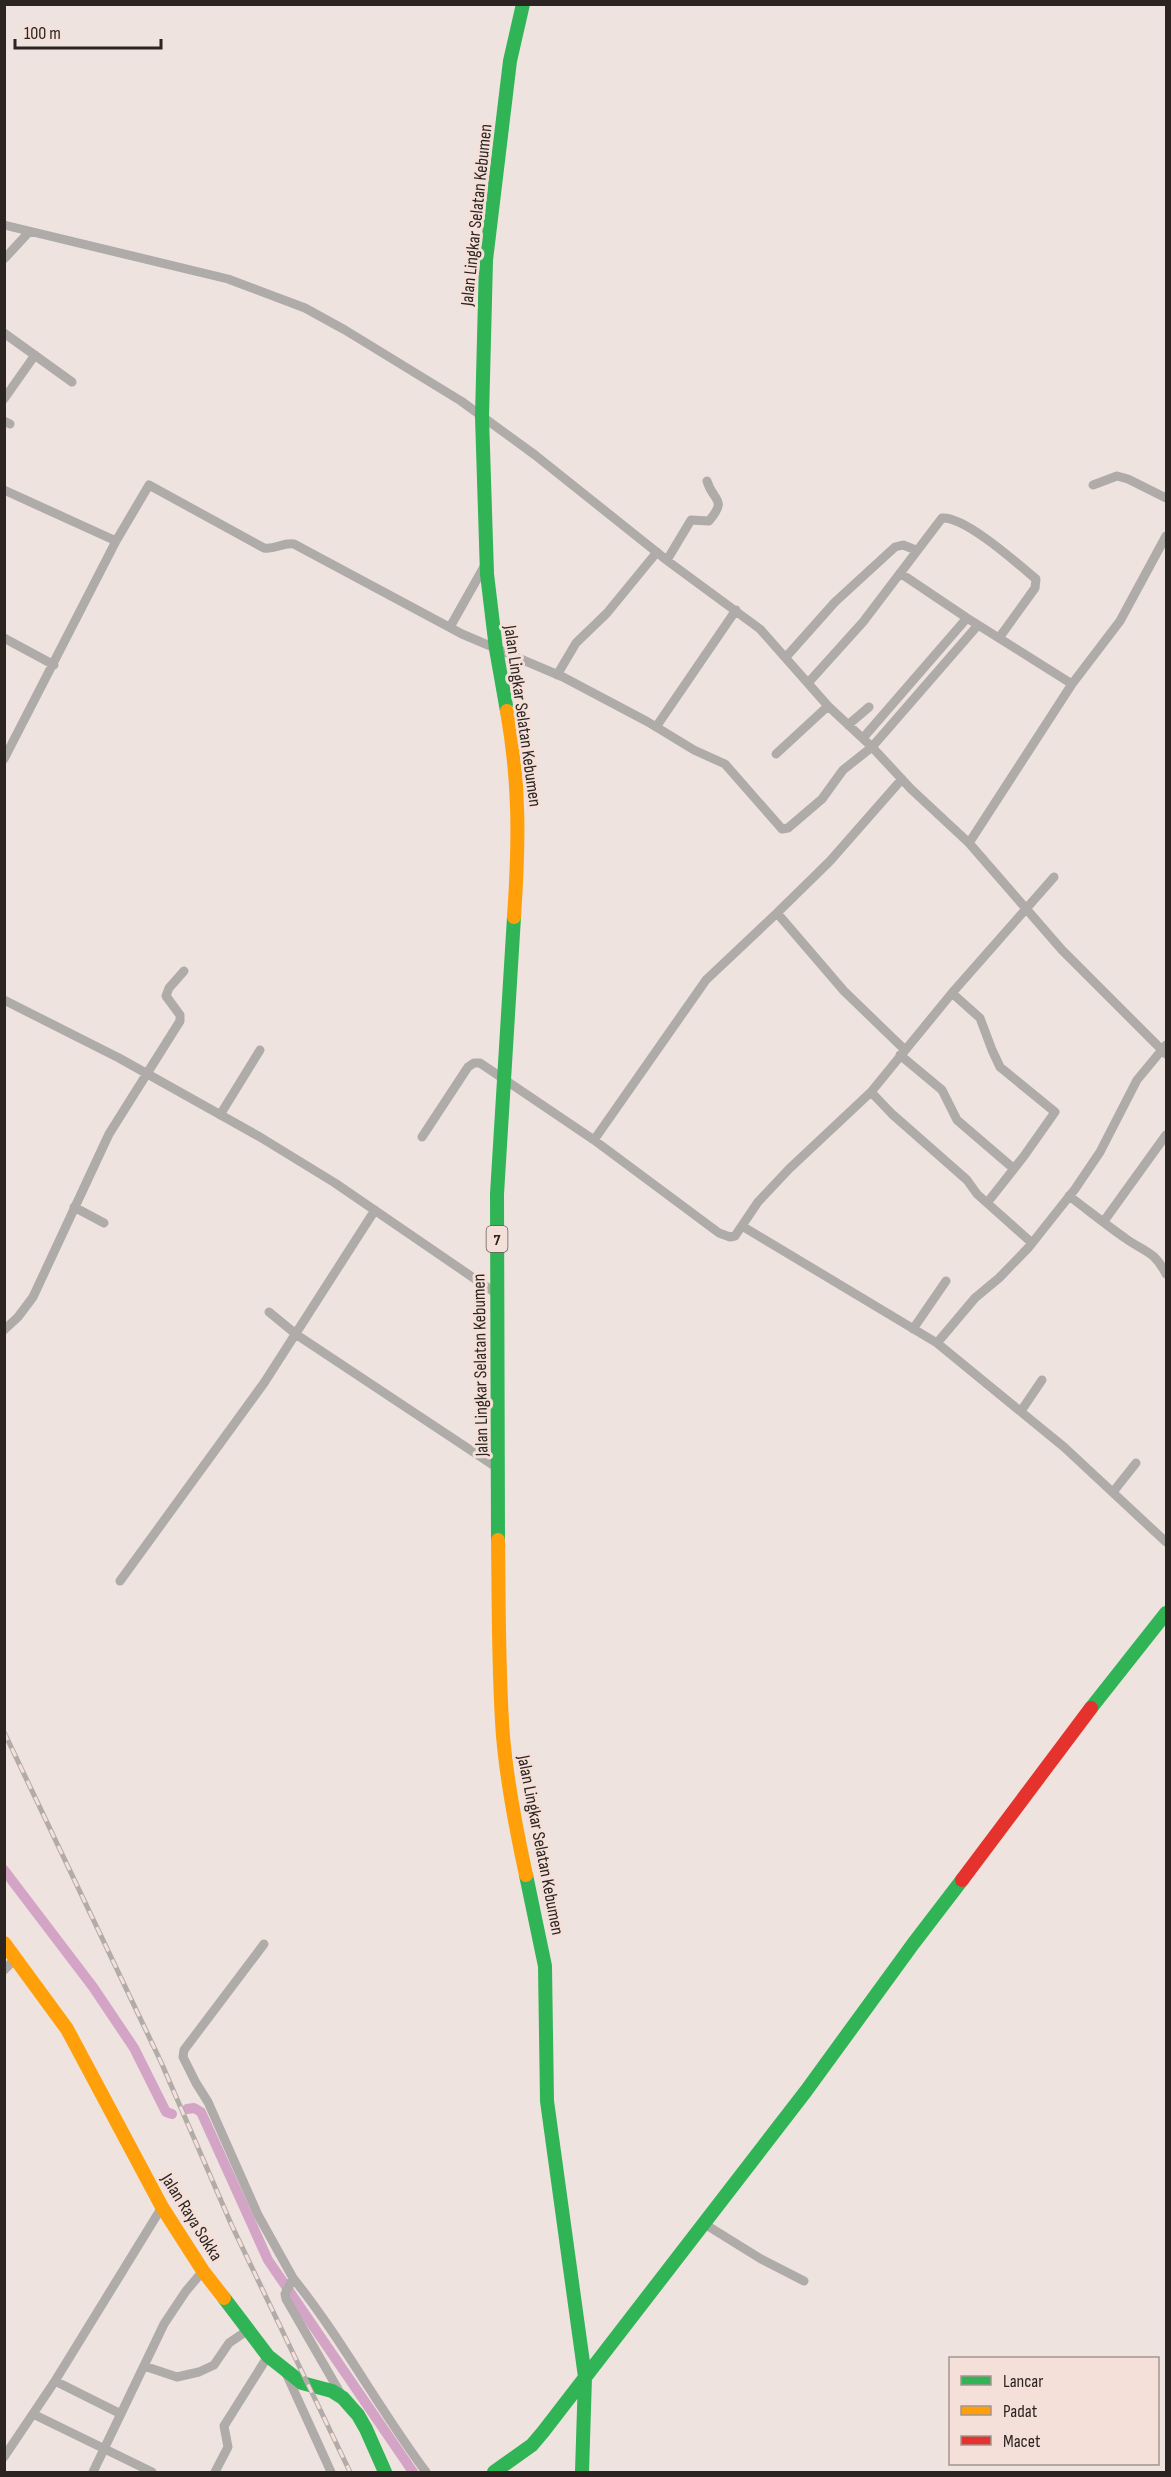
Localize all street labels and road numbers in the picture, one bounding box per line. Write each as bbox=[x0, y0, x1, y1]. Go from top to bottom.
street label: Jalan Lingkar Selatan Kebumen bbox=[456, 123, 496, 308]
street label: Jalan Lingkar Selatan Kebumen bbox=[499, 623, 546, 808]
road number: 7 bbox=[486, 1226, 508, 1252]
street label: Jalan Lingkar Selatan Kebumen bbox=[468, 1273, 493, 1458]
street label: Jalan Lingkar Selatan Kebumen bbox=[513, 1752, 568, 1937]
street label: Jalan Raya Sokka bbox=[156, 2169, 227, 2265]

